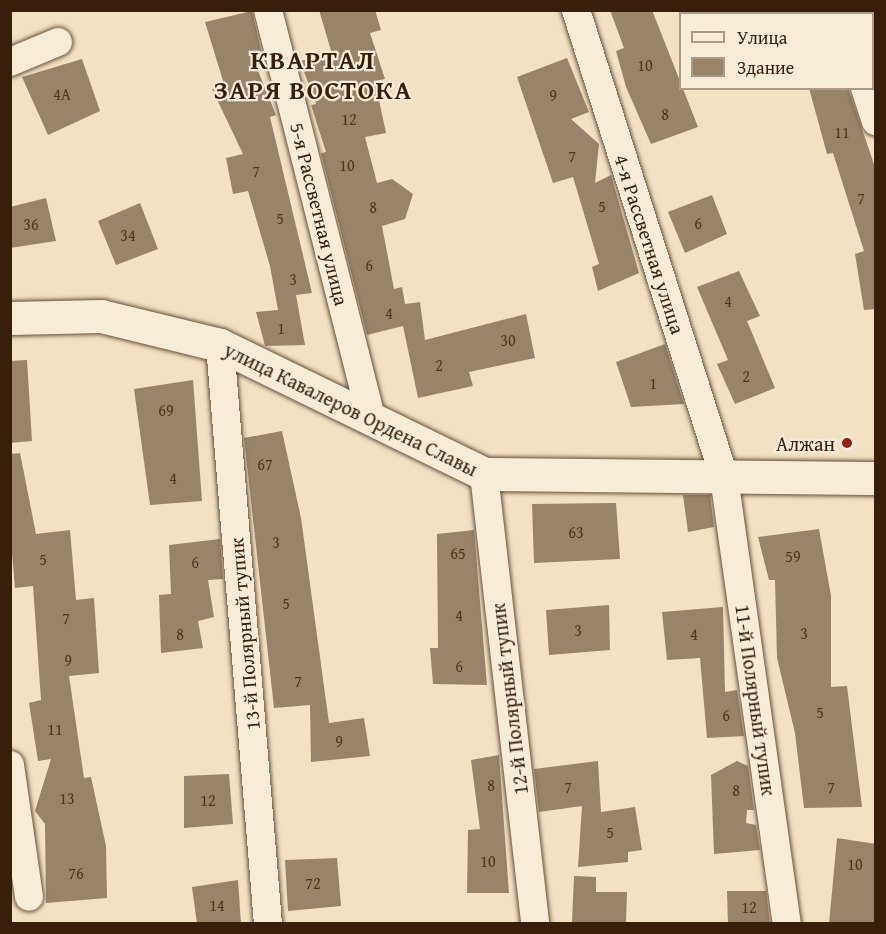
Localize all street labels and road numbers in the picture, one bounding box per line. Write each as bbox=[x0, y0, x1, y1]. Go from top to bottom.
street label: 5-я Рассветная улица bbox=[286, 120, 354, 308]
street label: 4-я Рассветная улица bbox=[610, 151, 690, 337]
street label: улица Кавалеров Ордена Славы bbox=[220, 337, 482, 481]
street label: 13-й Полярный тупик bbox=[224, 537, 264, 731]
street label: 12-й Полярный тупик bbox=[485, 602, 533, 796]
street label: 11-й Полярный тупик bbox=[731, 603, 781, 797]

